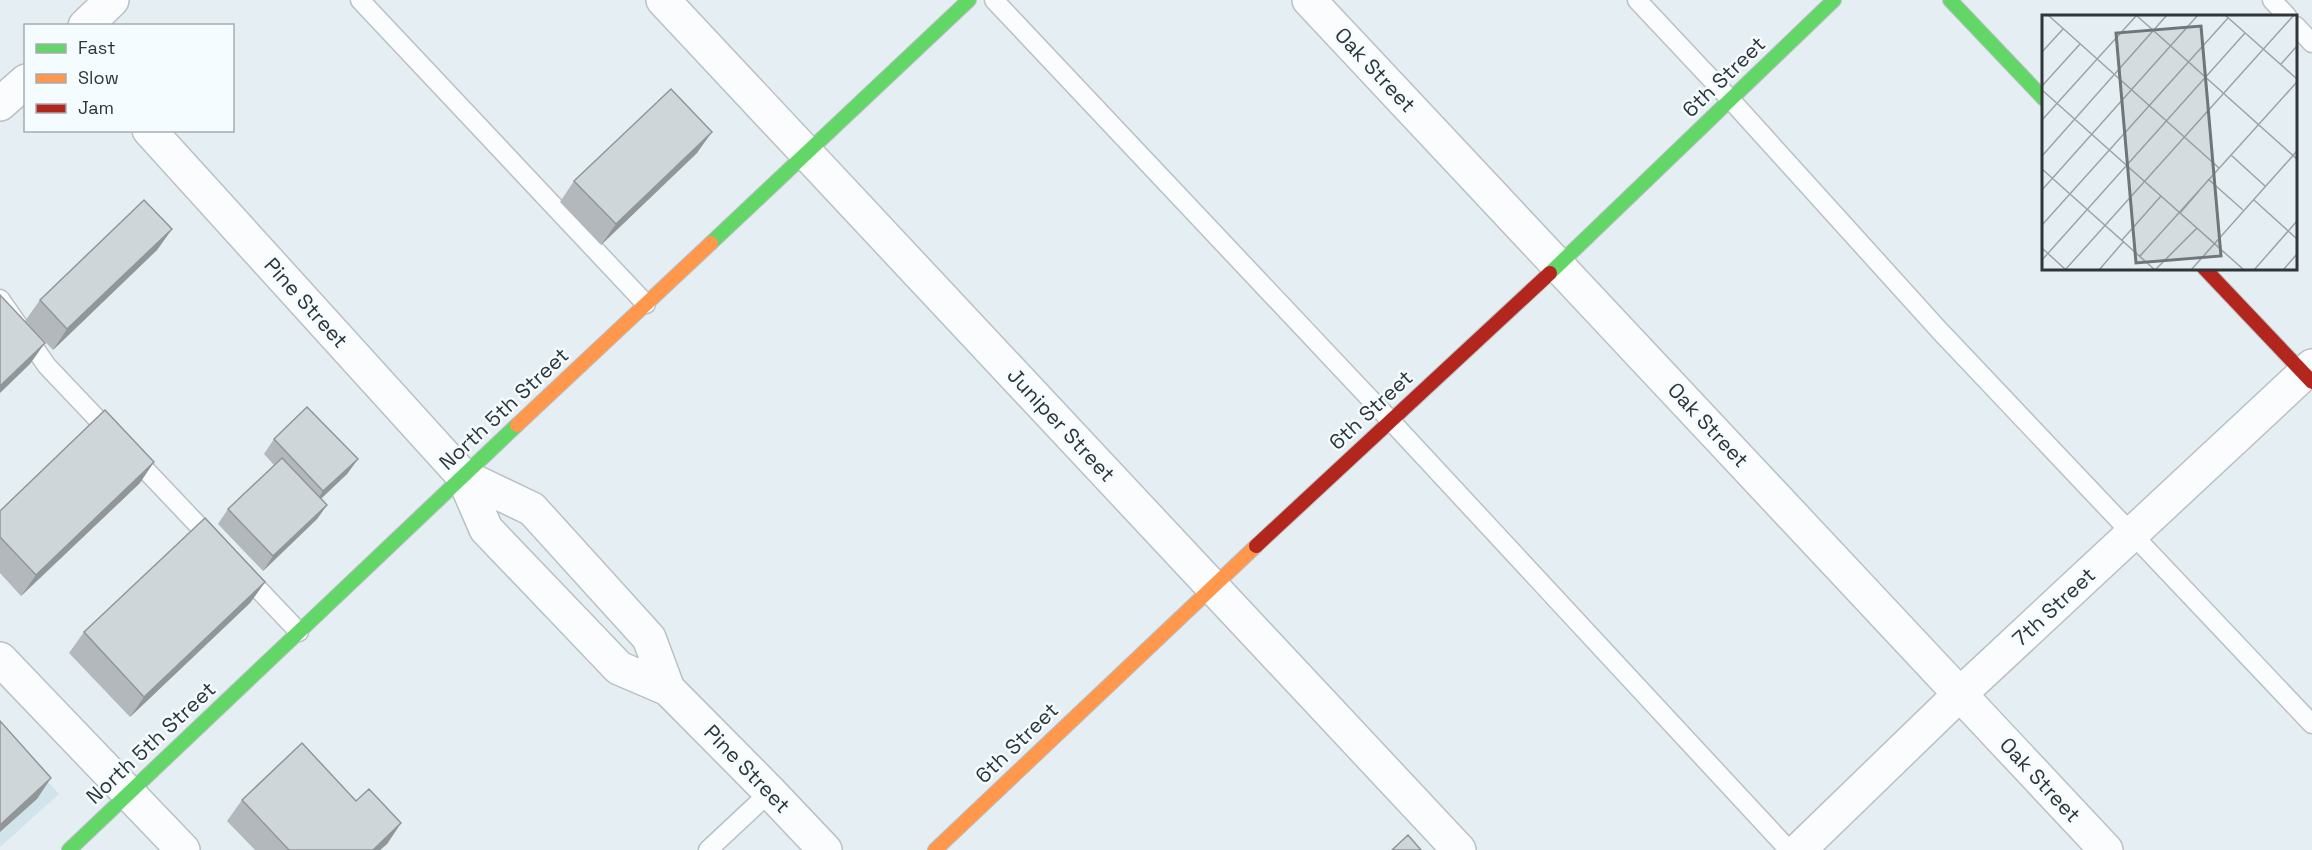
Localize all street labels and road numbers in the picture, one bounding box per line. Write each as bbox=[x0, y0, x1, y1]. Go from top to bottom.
street label: Oak Street bbox=[1329, 21, 1422, 118]
street label: 6th Street bbox=[1677, 30, 1771, 123]
street label: Pine Street bbox=[259, 252, 354, 354]
street label: North 5th Street bbox=[433, 342, 574, 476]
street label: Juniper Street bbox=[1002, 362, 1121, 487]
street label: 6th Street bbox=[1323, 364, 1418, 455]
street label: Oak Street bbox=[1662, 376, 1755, 473]
street label: 7th Street bbox=[2006, 561, 2101, 652]
street label: North 5th Street bbox=[80, 676, 221, 810]
street label: 6th Street bbox=[970, 696, 1064, 789]
street label: Pine Street bbox=[699, 719, 796, 819]
street label: Oak Street bbox=[1994, 731, 2087, 828]

